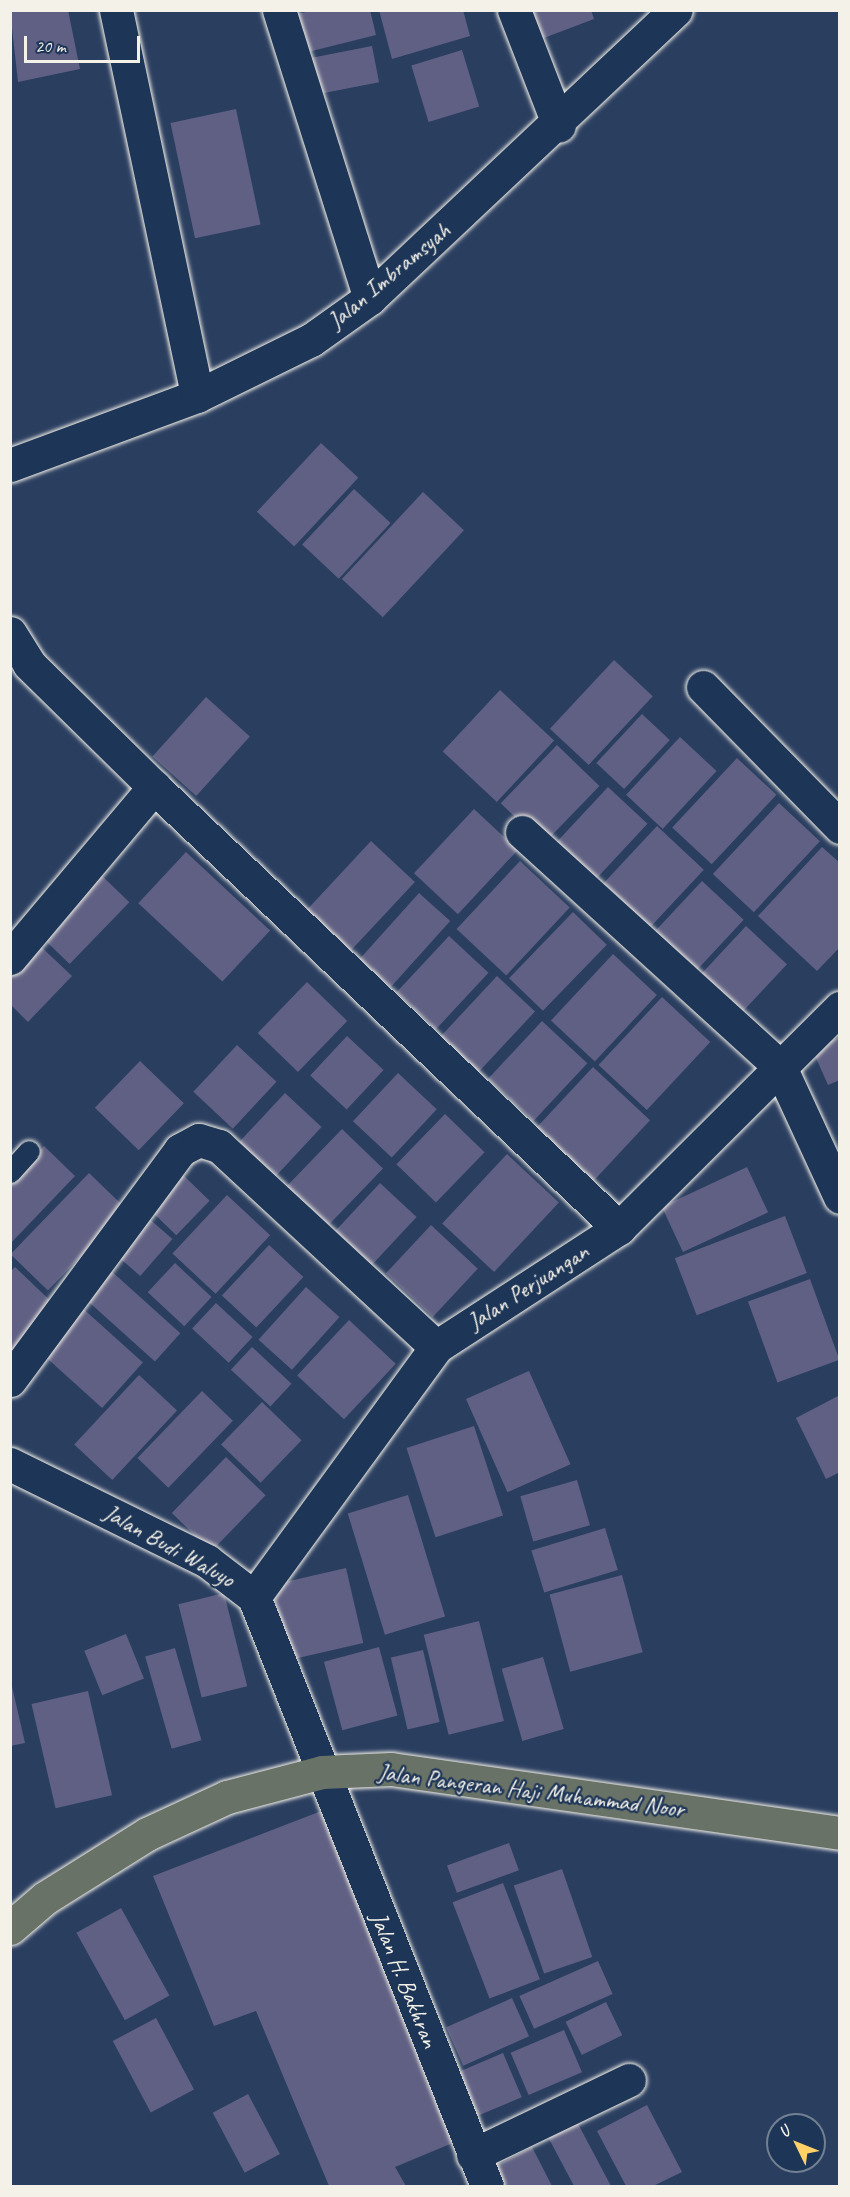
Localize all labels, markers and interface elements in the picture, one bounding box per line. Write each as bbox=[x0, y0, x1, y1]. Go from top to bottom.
scale bar bbox=[27, 24, 142, 62]
text: 20 m bbox=[35, 35, 66, 57]
street label: Jalan Imbramsyah bbox=[322, 216, 456, 336]
street label: Jalan Perjuangan bbox=[462, 1237, 594, 1337]
street label: Jalan Budi Waluyo bbox=[98, 1498, 240, 1594]
street label: Jalan Pangeran Haji Muhammad Noor bbox=[376, 1758, 686, 1824]
street label: Jalan H. Bakhran bbox=[364, 1908, 444, 2052]
north arrow bbox=[766, 2113, 826, 2173]
text: U bbox=[774, 2122, 794, 2142]

